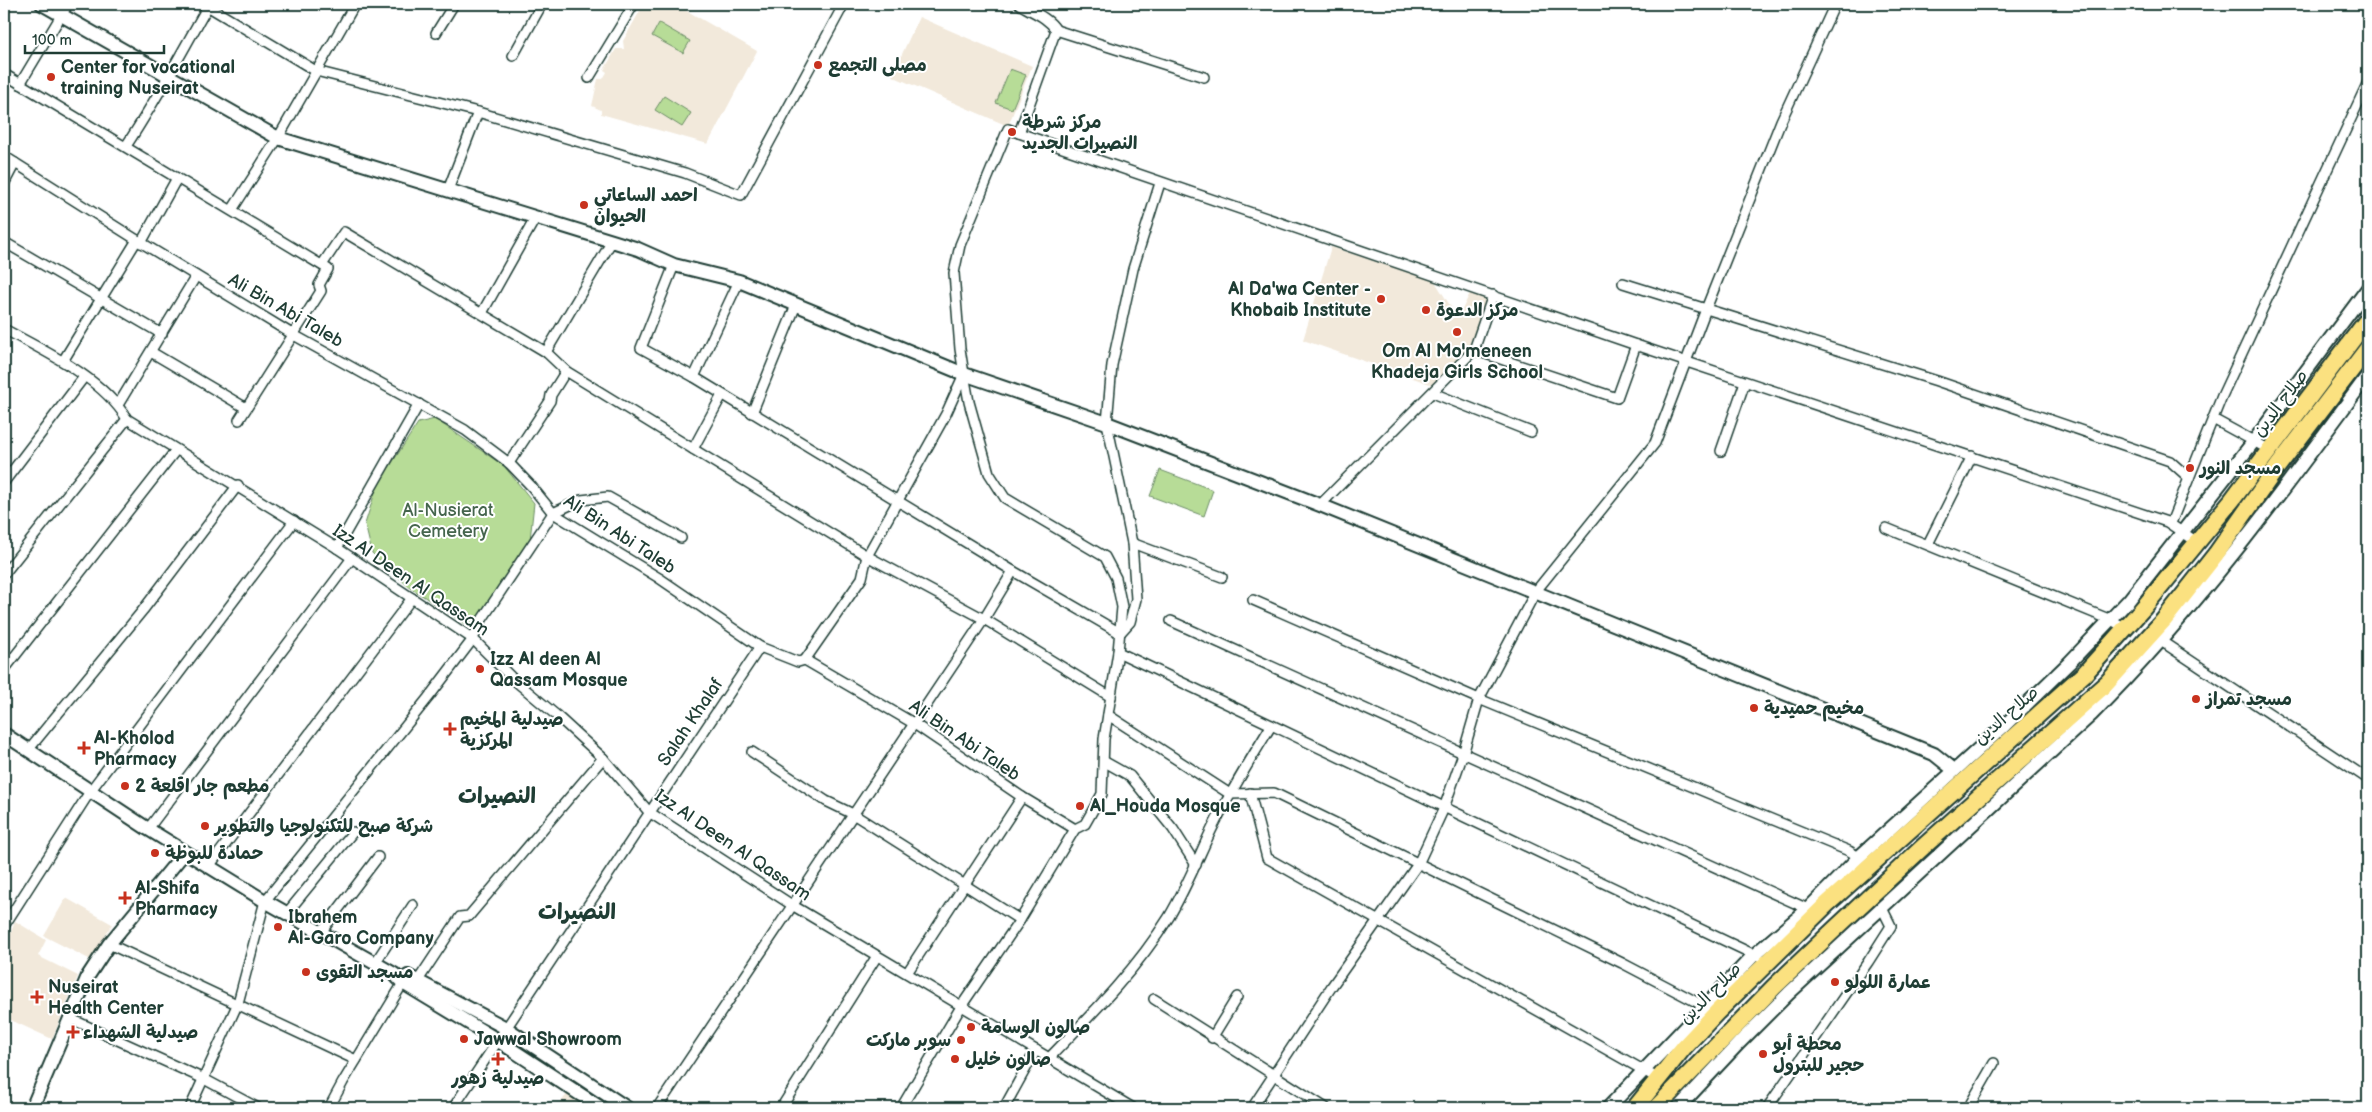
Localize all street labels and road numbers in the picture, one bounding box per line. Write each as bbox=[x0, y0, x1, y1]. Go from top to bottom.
street label: Ali Bin Abi Taleb bbox=[225, 269, 347, 352]
street label: صلاح الدين bbox=[2248, 365, 2313, 442]
street label: Ali Bin Abi Taleb bbox=[560, 490, 680, 578]
street label: Izz Al Deen Al Qassam bbox=[329, 520, 493, 640]
street label: Salah Khalaf bbox=[653, 674, 728, 770]
street label: صلاح الدين bbox=[1970, 682, 2044, 750]
street label: Ali Bin Abi Taleb bbox=[905, 696, 1024, 785]
street label: Izz Al Deen Al Qassam bbox=[651, 785, 815, 905]
street label: صلاح الدين bbox=[1675, 958, 1746, 1029]

